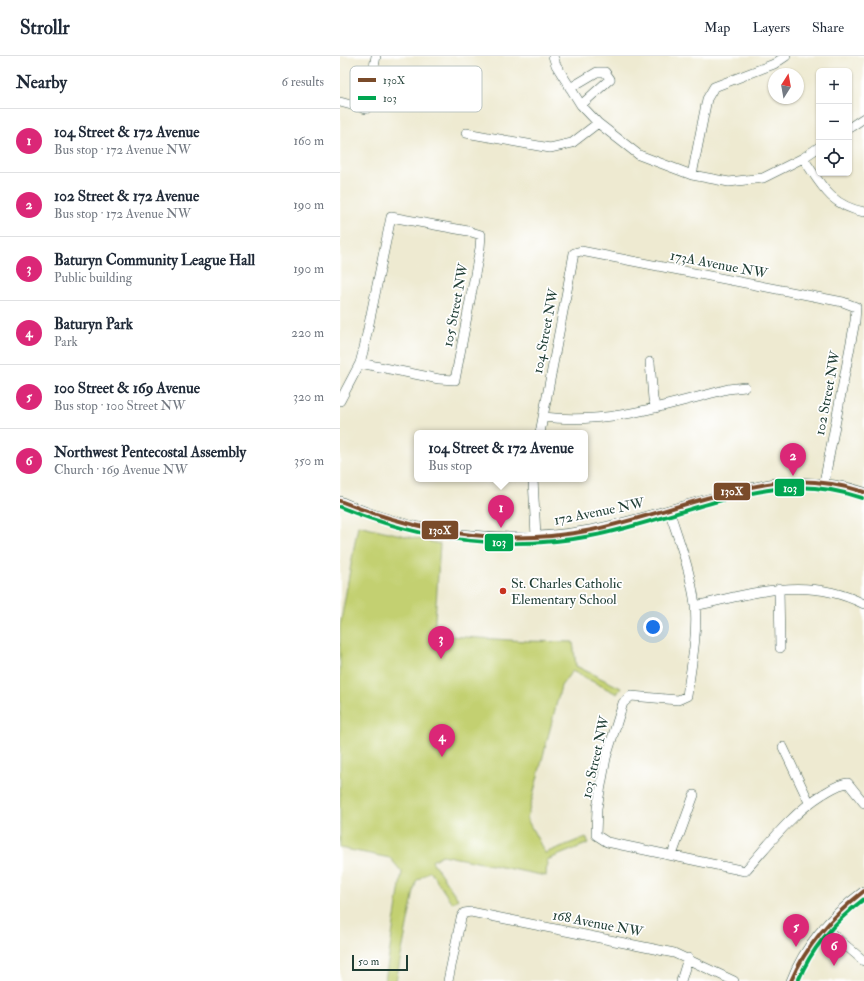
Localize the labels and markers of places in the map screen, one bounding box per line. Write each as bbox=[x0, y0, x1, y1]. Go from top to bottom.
pin: 2 bbox=[780, 443, 806, 476]
pin: 1 bbox=[488, 495, 514, 528]
place label: St. Charles Catholic Elementary School bbox=[511, 575, 622, 609]
marker: St. Charles Catholic Elementary School bbox=[498, 586, 508, 596]
pin: 3 bbox=[428, 626, 454, 659]
pin: 4 bbox=[429, 724, 455, 757]
pin: 5 bbox=[783, 914, 809, 947]
pin: 6 bbox=[821, 933, 847, 966]

